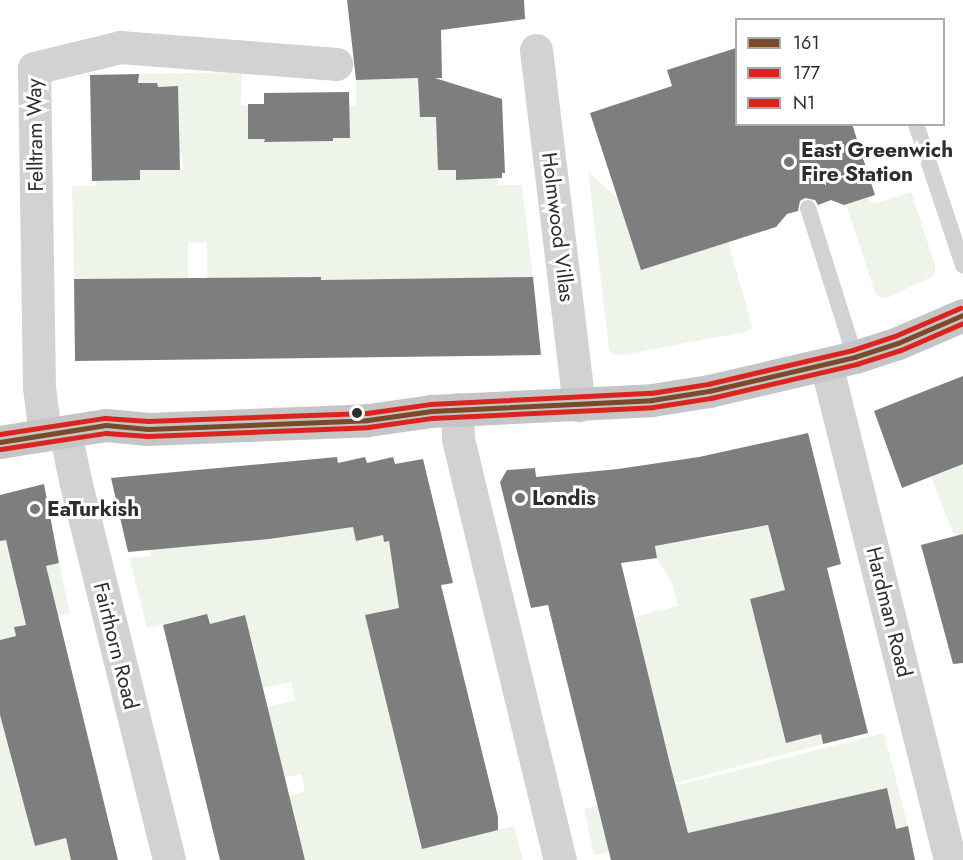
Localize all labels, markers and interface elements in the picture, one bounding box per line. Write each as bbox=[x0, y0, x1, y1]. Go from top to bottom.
legend bbox=[735, 18, 945, 126]
text: 161 bbox=[793, 30, 820, 56]
text: 177 bbox=[793, 60, 820, 86]
street label: Felltram Way bbox=[21, 78, 49, 192]
text: N1 bbox=[793, 90, 815, 116]
place label: East Greenwich Fire Station bbox=[801, 137, 953, 187]
street label: Holmwood Villas bbox=[536, 151, 580, 303]
marker: East Greenwich Fire Station bbox=[782, 155, 796, 169]
unlabelled marker bbox=[351, 407, 363, 419]
place label: Londis bbox=[532, 485, 596, 511]
marker: Londis bbox=[513, 491, 527, 505]
place label: EaTurkish bbox=[47, 496, 139, 522]
marker: EaTurkish bbox=[28, 502, 42, 516]
street label: Hardman Road bbox=[861, 544, 917, 680]
street label: Fairthorn Road bbox=[88, 580, 144, 712]

